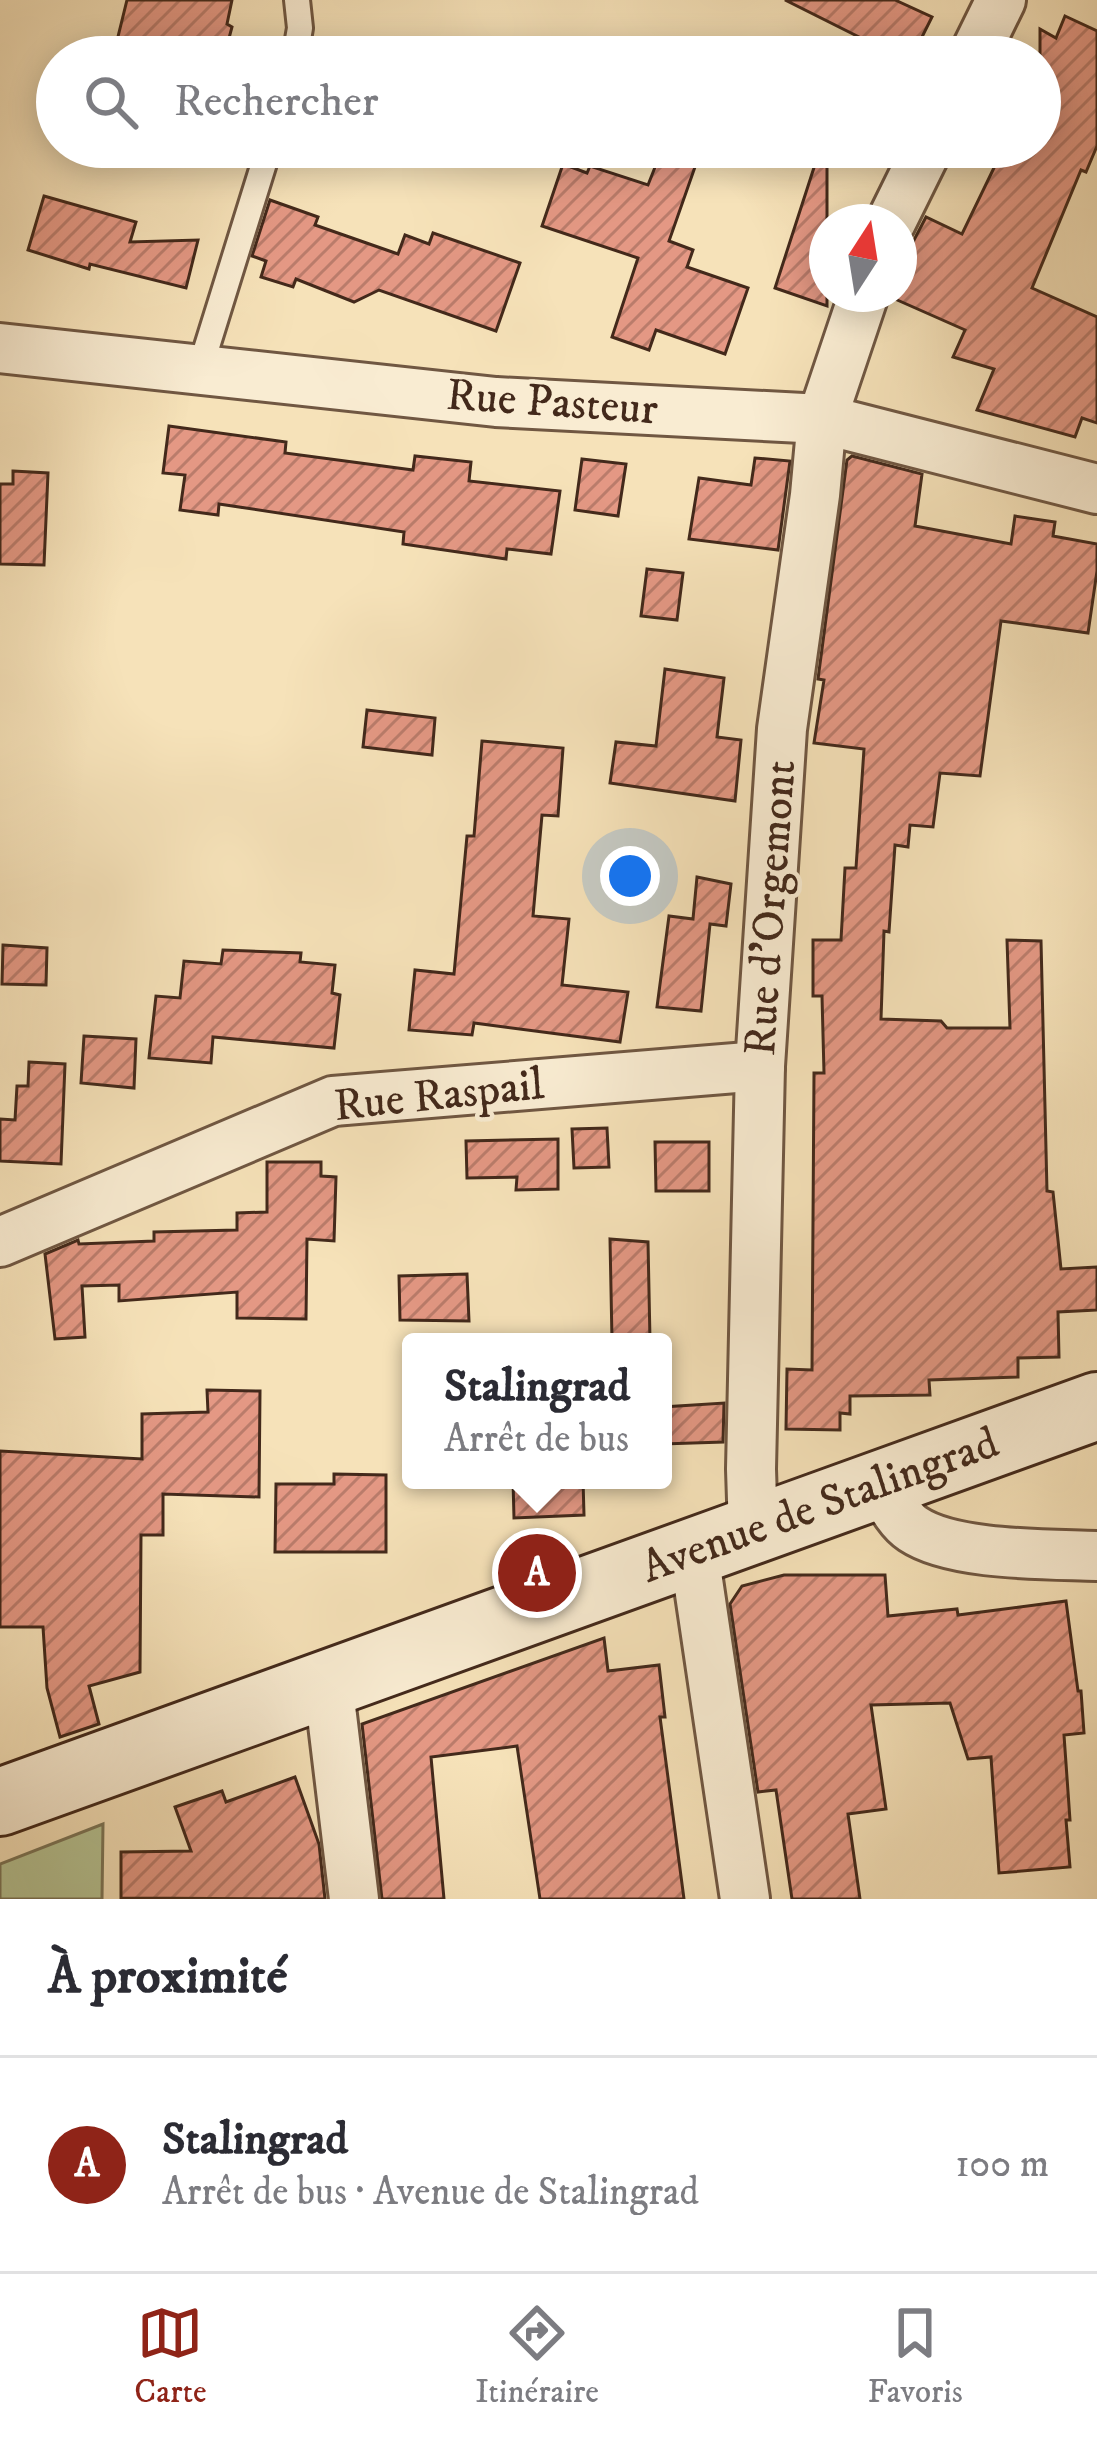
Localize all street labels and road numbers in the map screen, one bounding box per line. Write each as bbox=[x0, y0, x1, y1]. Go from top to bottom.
street label: Rue Pasteur bbox=[444, 368, 660, 438]
street label: Rue d'Orgemont bbox=[733, 758, 809, 1058]
street label: Rue Raspail bbox=[331, 1057, 547, 1135]
street label: Avenue de Stalingrad bbox=[634, 1415, 1007, 1597]

